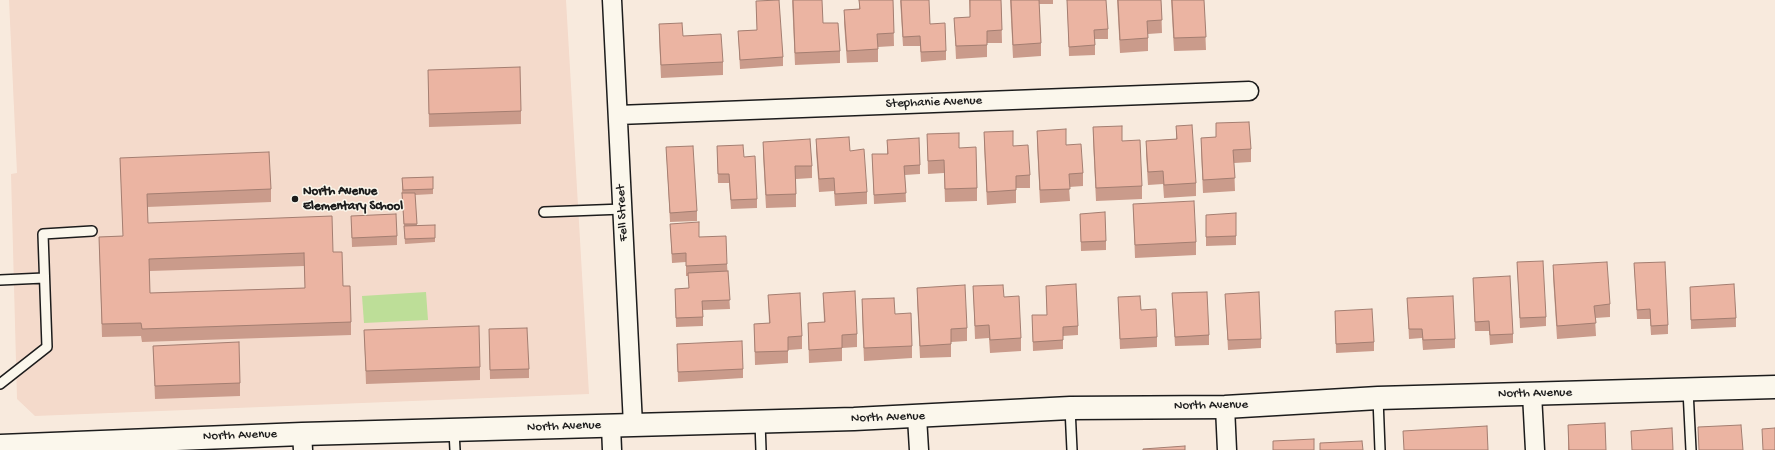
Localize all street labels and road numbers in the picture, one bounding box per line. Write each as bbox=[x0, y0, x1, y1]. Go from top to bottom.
street label: Stephanie Avenue bbox=[885, 94, 983, 112]
street label: Fell Street bbox=[614, 184, 632, 242]
street label: North Avenue bbox=[1498, 386, 1572, 402]
street label: North Avenue bbox=[1174, 398, 1248, 414]
street label: North Avenue bbox=[851, 409, 925, 427]
street label: North Avenue bbox=[527, 418, 601, 436]
street label: North Avenue bbox=[203, 427, 277, 445]

